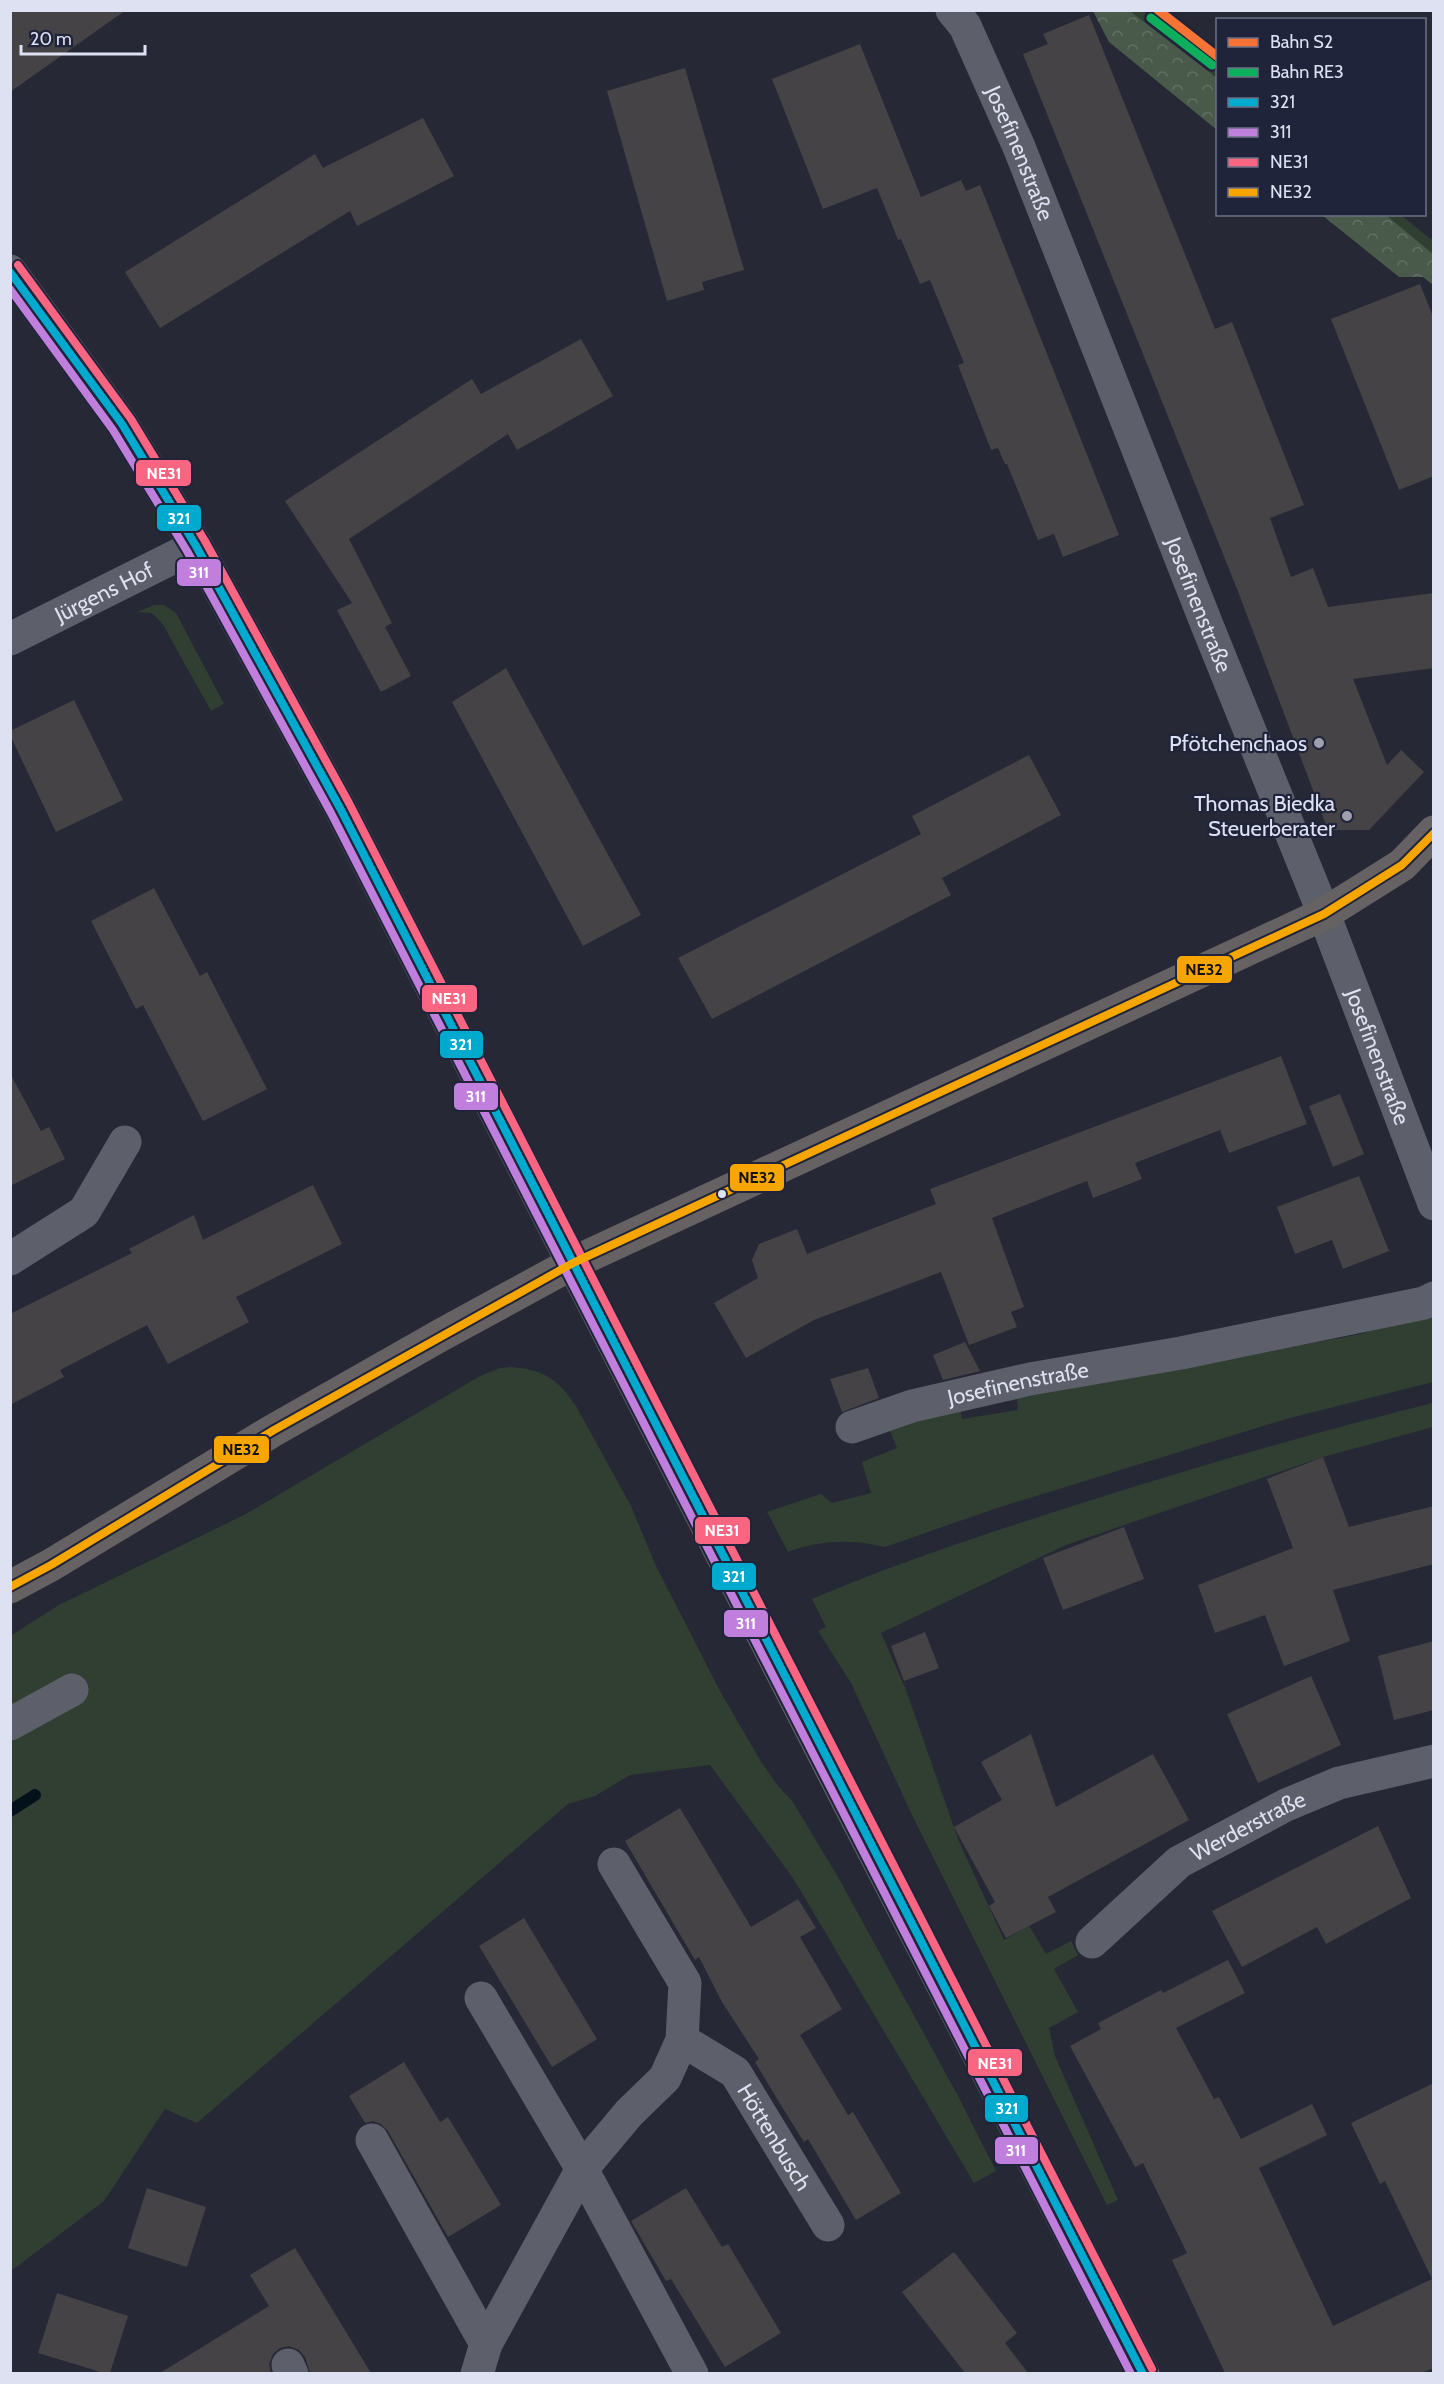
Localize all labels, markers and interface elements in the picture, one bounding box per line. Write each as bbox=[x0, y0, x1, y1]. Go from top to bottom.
scale bar bbox=[21, 18, 146, 56]
legend bbox=[1216, 18, 1426, 216]
text: 20 m bbox=[30, 28, 72, 50]
text: Bahn S2 bbox=[1270, 31, 1333, 53]
text: Bahn RE3 bbox=[1270, 61, 1344, 83]
street label: Josefinenstraße bbox=[979, 80, 1060, 224]
text: 321 bbox=[1270, 91, 1295, 113]
text: 311 bbox=[1270, 121, 1291, 143]
text: NE31 bbox=[1270, 151, 1308, 173]
text: NE32 bbox=[1270, 181, 1312, 203]
line badge: NE31 bbox=[135, 459, 192, 487]
text: NE31 bbox=[147, 464, 181, 483]
line badge: 321 bbox=[156, 504, 202, 532]
text: 321 bbox=[168, 509, 191, 528]
street label: Josefinenstraße bbox=[1160, 532, 1238, 676]
street label: Jürgens Hof bbox=[49, 556, 158, 628]
line badge: 311 bbox=[176, 558, 222, 587]
text: 311 bbox=[189, 563, 209, 582]
place label: Pfötchenchaos bbox=[1169, 730, 1307, 757]
marker: Pfötchenchaos bbox=[1312, 736, 1326, 750]
place label: Thomas Biedka Steuerberater bbox=[1194, 790, 1335, 842]
marker: Thomas Biedka Steuerberater bbox=[1340, 809, 1354, 823]
line badge: NE32 bbox=[1176, 955, 1233, 984]
text: NE32 bbox=[1185, 960, 1223, 979]
line badge: NE31 bbox=[421, 984, 478, 1013]
street label: Josefinenstraße bbox=[1340, 984, 1416, 1128]
text: NE31 bbox=[432, 989, 466, 1008]
line badge: 321 bbox=[439, 1030, 484, 1059]
text: 321 bbox=[450, 1035, 473, 1054]
line badge: 311 bbox=[453, 1082, 499, 1111]
text: 311 bbox=[466, 1087, 486, 1106]
line badge: NE32 bbox=[729, 1163, 785, 1192]
text: NE32 bbox=[738, 1168, 776, 1187]
unlabelled marker bbox=[716, 1188, 728, 1200]
street label: Josefinenstraße bbox=[944, 1356, 1091, 1411]
line badge: NE32 bbox=[213, 1435, 270, 1464]
text: NE32 bbox=[222, 1440, 260, 1459]
line badge: NE31 bbox=[694, 1516, 751, 1545]
text: NE31 bbox=[705, 1521, 739, 1540]
line badge: 321 bbox=[711, 1562, 757, 1591]
text: 321 bbox=[723, 1567, 746, 1586]
line badge: 311 bbox=[723, 1609, 769, 1638]
text: 311 bbox=[736, 1614, 756, 1633]
street label: Werderstraße bbox=[1186, 1785, 1309, 1867]
line badge: NE31 bbox=[967, 2048, 1023, 2077]
text: NE31 bbox=[978, 2054, 1012, 2073]
street label: Höttenbusch bbox=[732, 2079, 817, 2195]
line badge: 321 bbox=[984, 2094, 1029, 2123]
text: 321 bbox=[996, 2099, 1019, 2118]
line badge: 311 bbox=[994, 2136, 1039, 2165]
text: 311 bbox=[1006, 2141, 1026, 2160]

